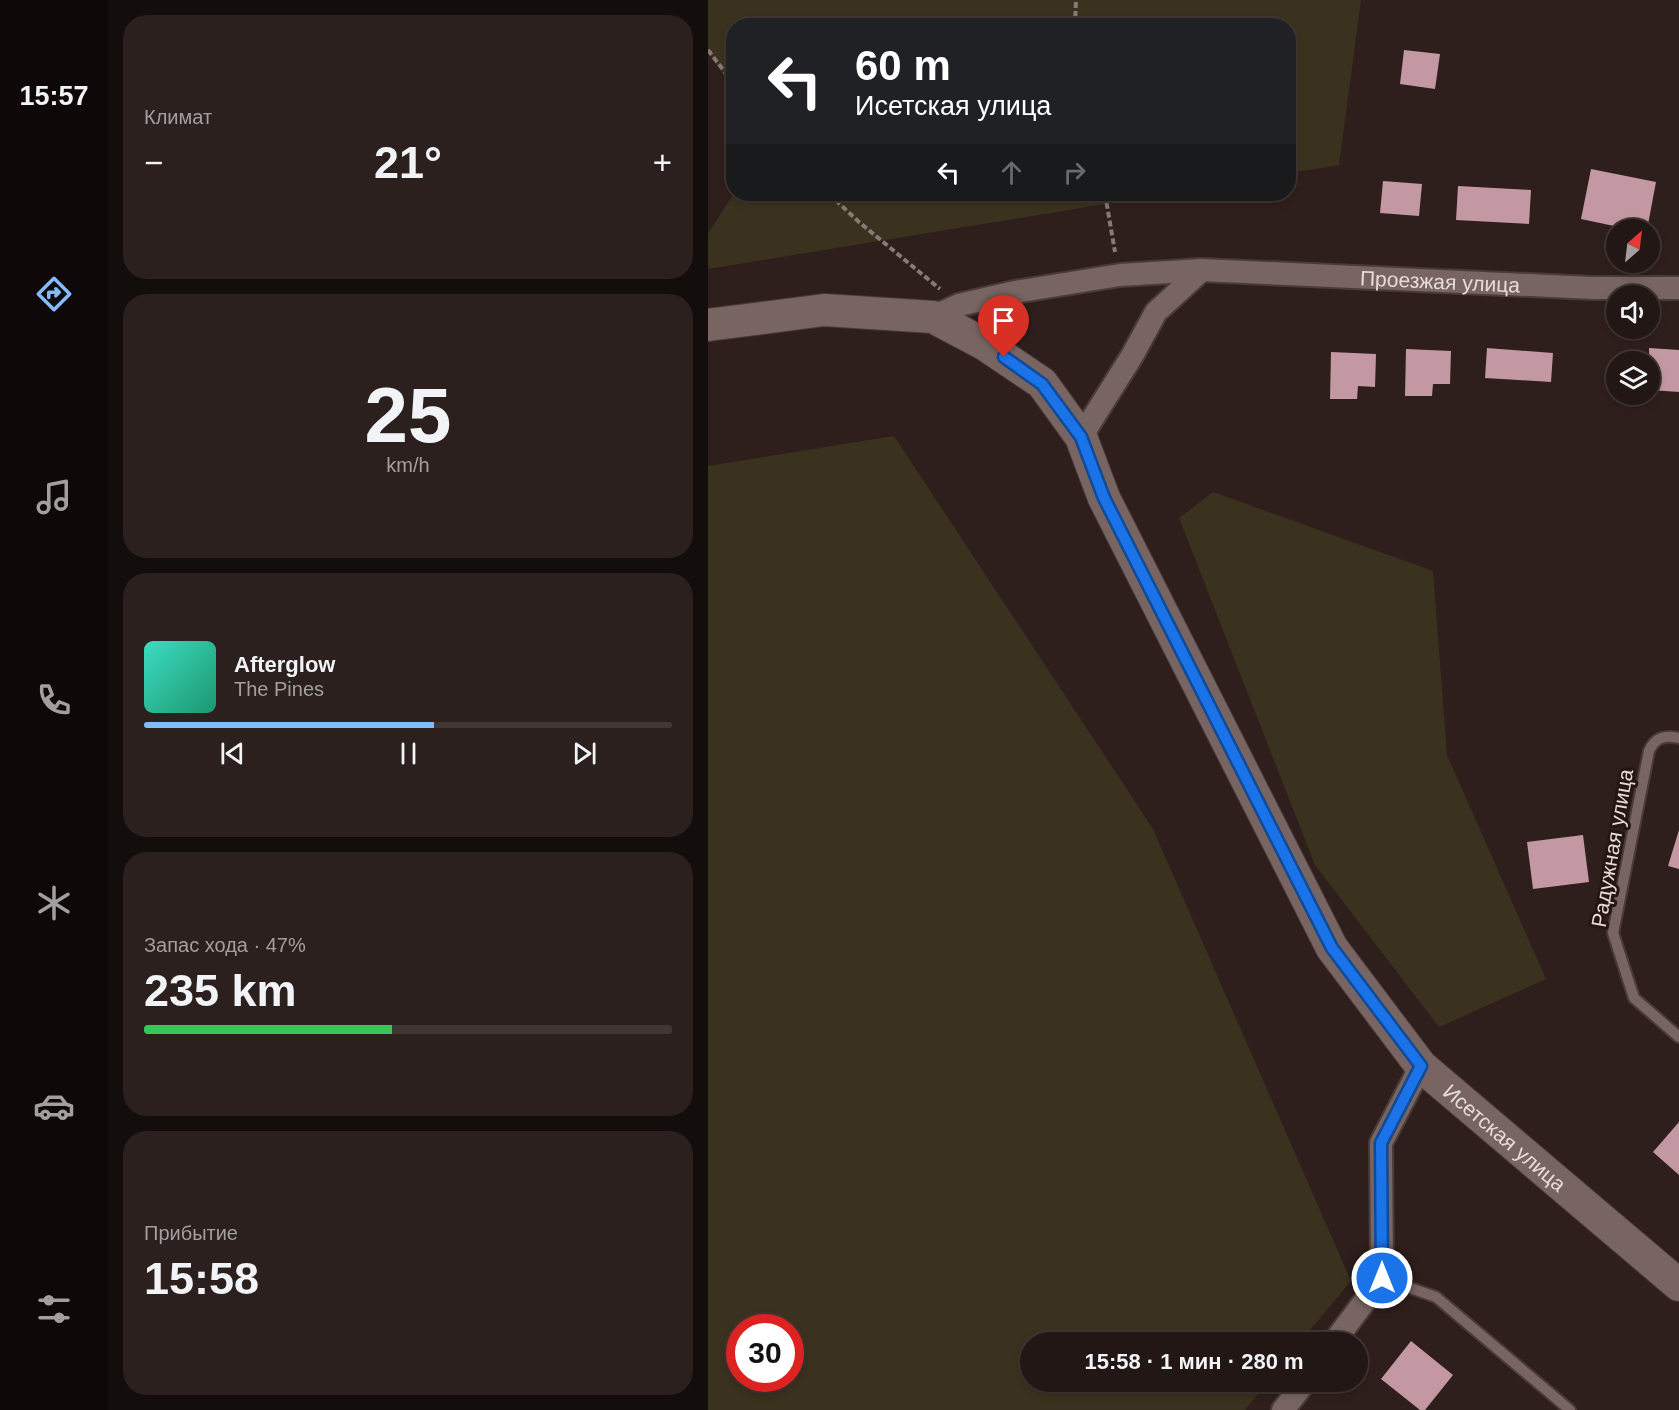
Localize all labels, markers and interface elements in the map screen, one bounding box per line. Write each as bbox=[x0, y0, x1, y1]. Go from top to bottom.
icon: left bbox=[756, 42, 834, 120]
text: 60 m bbox=[855, 42, 951, 89]
text: 15:57 bbox=[19, 81, 89, 111]
text: Исетская улица bbox=[855, 91, 1051, 121]
text: Климат bbox=[144, 106, 212, 128]
text: 21° bbox=[374, 137, 442, 188]
text: − bbox=[144, 144, 163, 181]
text: + bbox=[653, 144, 672, 181]
icon: left bbox=[932, 156, 965, 189]
icon: ahead bbox=[995, 156, 1028, 189]
icon: right bbox=[1058, 156, 1091, 189]
north arrow bbox=[1606, 219, 1660, 273]
map controls bbox=[1606, 219, 1660, 405]
street label: Проезжая улица bbox=[1360, 266, 1521, 296]
icon: directions bbox=[33, 273, 75, 315]
button: sound bbox=[1606, 285, 1660, 339]
pin bbox=[978, 295, 1029, 357]
icon: arrive bbox=[987, 304, 1020, 337]
button: layers bbox=[1606, 351, 1660, 405]
text: 25 bbox=[365, 371, 451, 459]
text: km/h bbox=[386, 454, 430, 476]
icon: music bbox=[33, 476, 75, 518]
text: Afterglow bbox=[234, 652, 335, 677]
text: The Pines bbox=[234, 678, 324, 700]
icon: phone bbox=[33, 679, 75, 721]
icon: previous bbox=[216, 737, 249, 770]
icon: pause bbox=[392, 737, 425, 770]
icon: next bbox=[568, 737, 601, 770]
street label: Радужная улица bbox=[1587, 767, 1637, 929]
icon: climate bbox=[33, 882, 75, 924]
text: Запас хода · 47% bbox=[144, 934, 306, 956]
text: 235 km bbox=[144, 965, 297, 1016]
street label: Исетская улица bbox=[1439, 1079, 1571, 1196]
icon: car bbox=[33, 1085, 75, 1127]
text: Прибытие bbox=[144, 1222, 238, 1244]
position arrow bbox=[1350, 1246, 1414, 1310]
text: 15:58 bbox=[144, 1253, 259, 1304]
icon: filters bbox=[33, 1288, 75, 1330]
speed limit sign: 30 bbox=[726, 1314, 804, 1392]
text: 15:58 · 1 мин · 280 m bbox=[1084, 1349, 1304, 1374]

